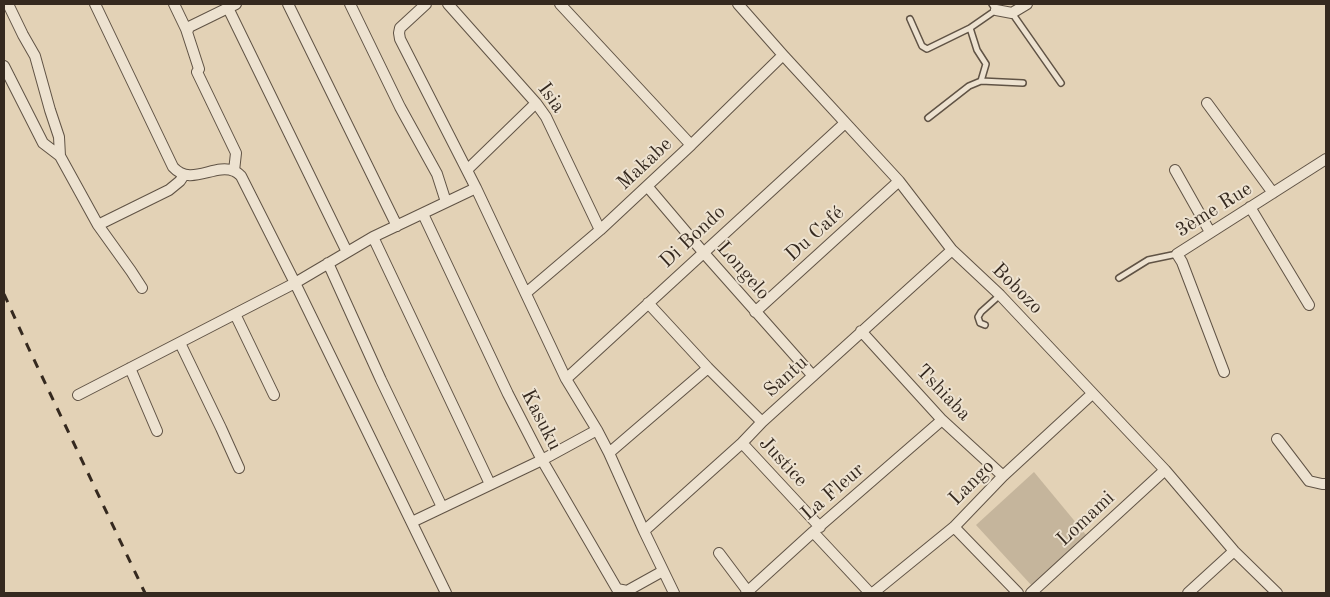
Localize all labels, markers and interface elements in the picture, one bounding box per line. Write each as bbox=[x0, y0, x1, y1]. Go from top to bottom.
street label: Isia bbox=[532, 78, 570, 118]
street label: Makabe bbox=[613, 133, 677, 195]
street label: 3ème Rue bbox=[1171, 177, 1257, 243]
street label: Di Bondo bbox=[655, 200, 731, 274]
street label: Du Café bbox=[781, 201, 849, 267]
street label: Longelo bbox=[711, 237, 775, 305]
street label: Bobozo bbox=[986, 258, 1048, 320]
street label: Santu bbox=[759, 351, 813, 403]
street label: Tshiaba bbox=[910, 360, 976, 426]
street label: Kasuku bbox=[515, 385, 567, 455]
street label: Justice bbox=[754, 432, 812, 492]
street label: Lango bbox=[944, 455, 1000, 511]
street label: La Fleur bbox=[796, 458, 870, 526]
street label: Lomami bbox=[1052, 486, 1120, 552]

